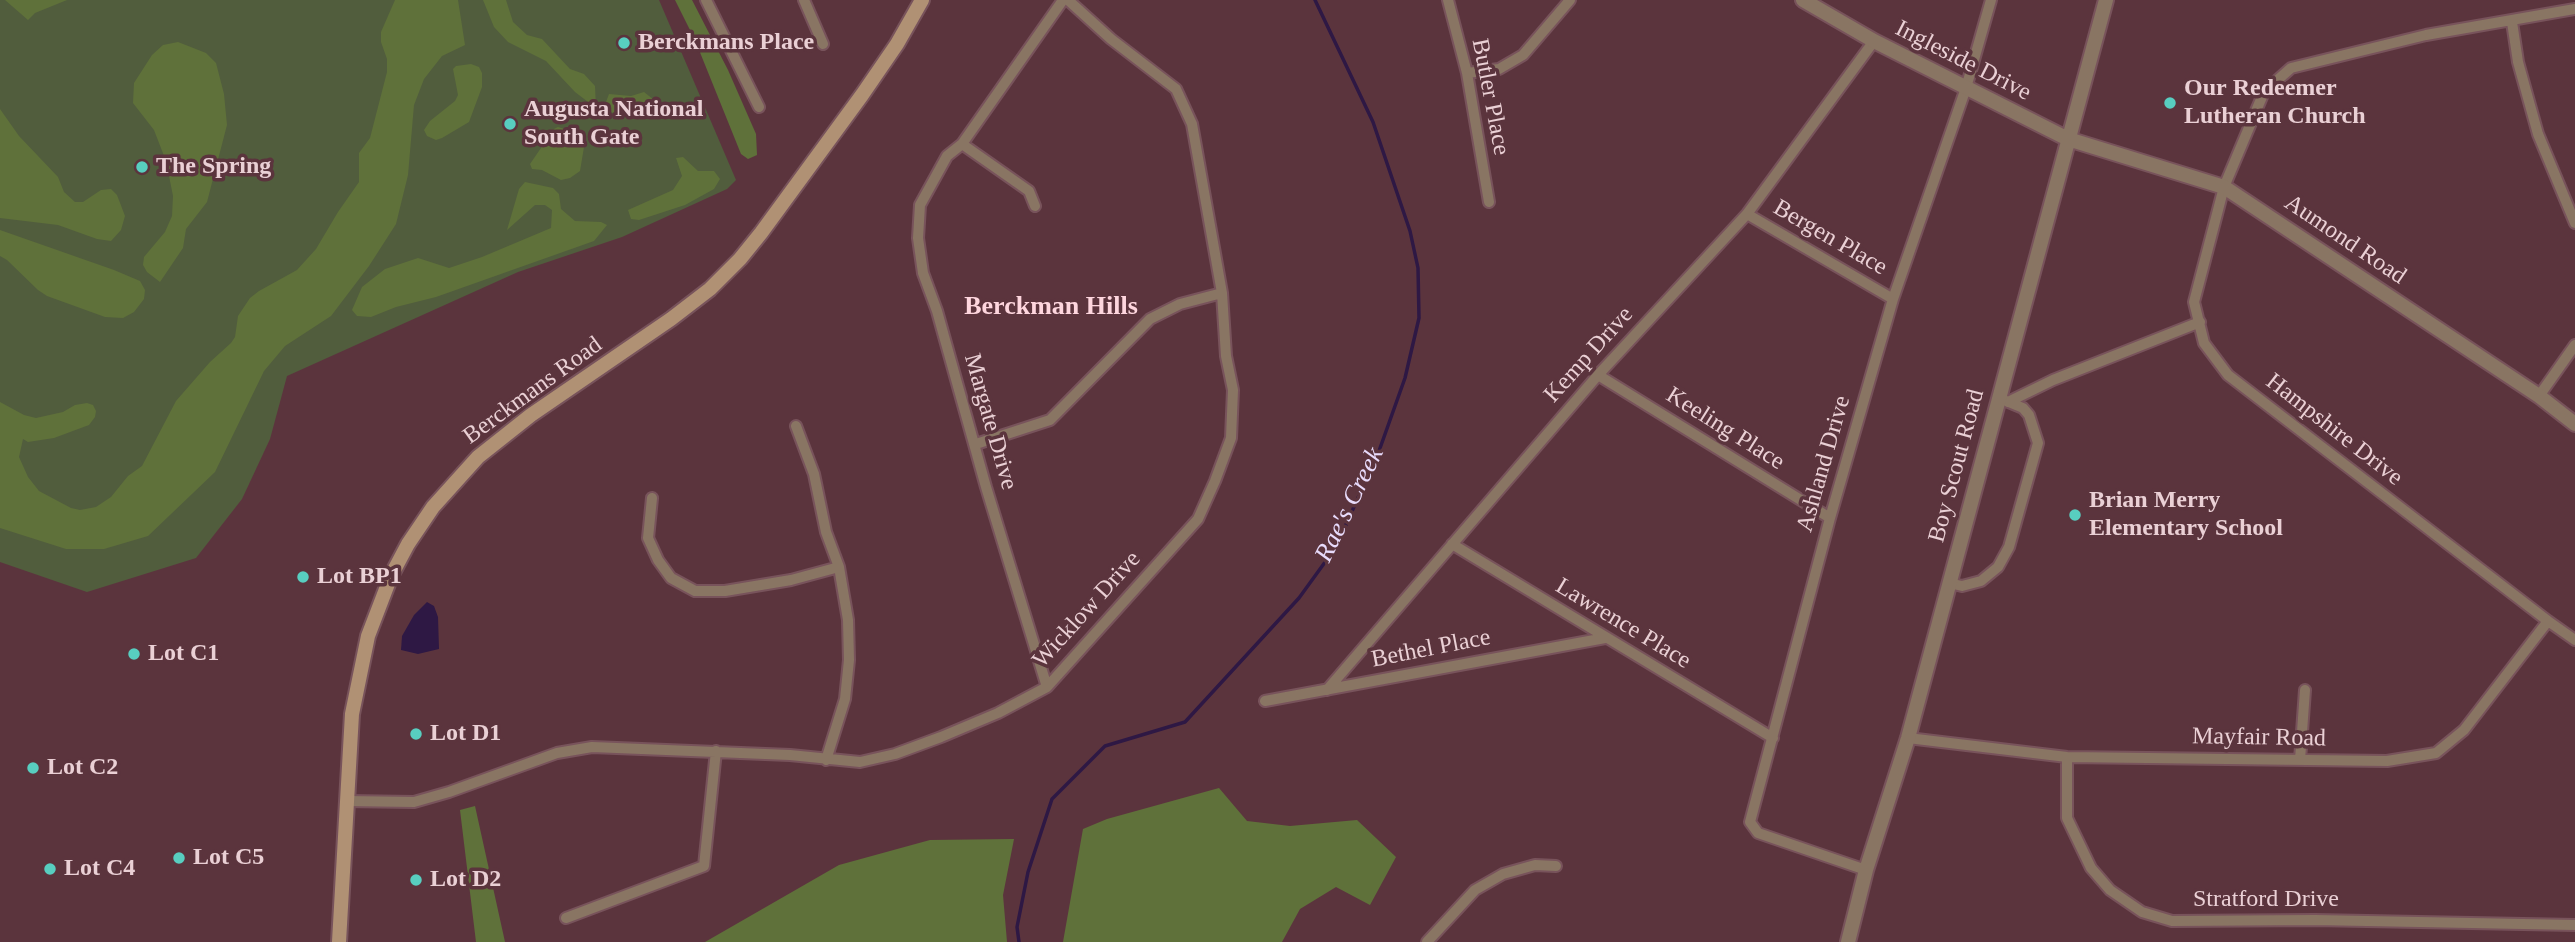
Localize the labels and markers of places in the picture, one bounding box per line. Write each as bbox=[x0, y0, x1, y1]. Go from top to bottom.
place label: Berckmans Place bbox=[638, 29, 814, 57]
marker: Berckmans Place bbox=[616, 35, 632, 51]
place label: Our Redeemer Lutheran Church bbox=[2184, 75, 2366, 131]
marker: Our Redeemer Lutheran Church bbox=[2162, 95, 2178, 111]
place label: Augusta National South Gate bbox=[524, 96, 703, 152]
marker: Augusta National South Gate bbox=[502, 116, 518, 132]
place label: The Spring bbox=[156, 153, 271, 181]
marker: The Spring bbox=[134, 159, 150, 175]
place label: Brian Merry Elementary School bbox=[2089, 487, 2283, 543]
marker: Brian Merry Elementary School bbox=[2067, 507, 2083, 523]
place label: Lot BP1 bbox=[317, 563, 402, 591]
marker: Lot BP1 bbox=[295, 569, 311, 585]
place label: Lot C1 bbox=[148, 640, 219, 668]
marker: Lot C1 bbox=[126, 646, 142, 662]
place label: Lot D1 bbox=[430, 720, 501, 748]
marker: Lot D1 bbox=[408, 726, 424, 742]
place label: Lot C2 bbox=[47, 754, 118, 782]
marker: Lot C2 bbox=[25, 760, 41, 776]
place label: Lot C5 bbox=[193, 844, 264, 872]
marker: Lot C5 bbox=[171, 850, 187, 866]
place label: Lot C4 bbox=[64, 855, 135, 883]
marker: Lot C4 bbox=[42, 861, 58, 877]
place label: Lot D2 bbox=[430, 866, 501, 894]
marker: Lot D2 bbox=[408, 872, 424, 888]

